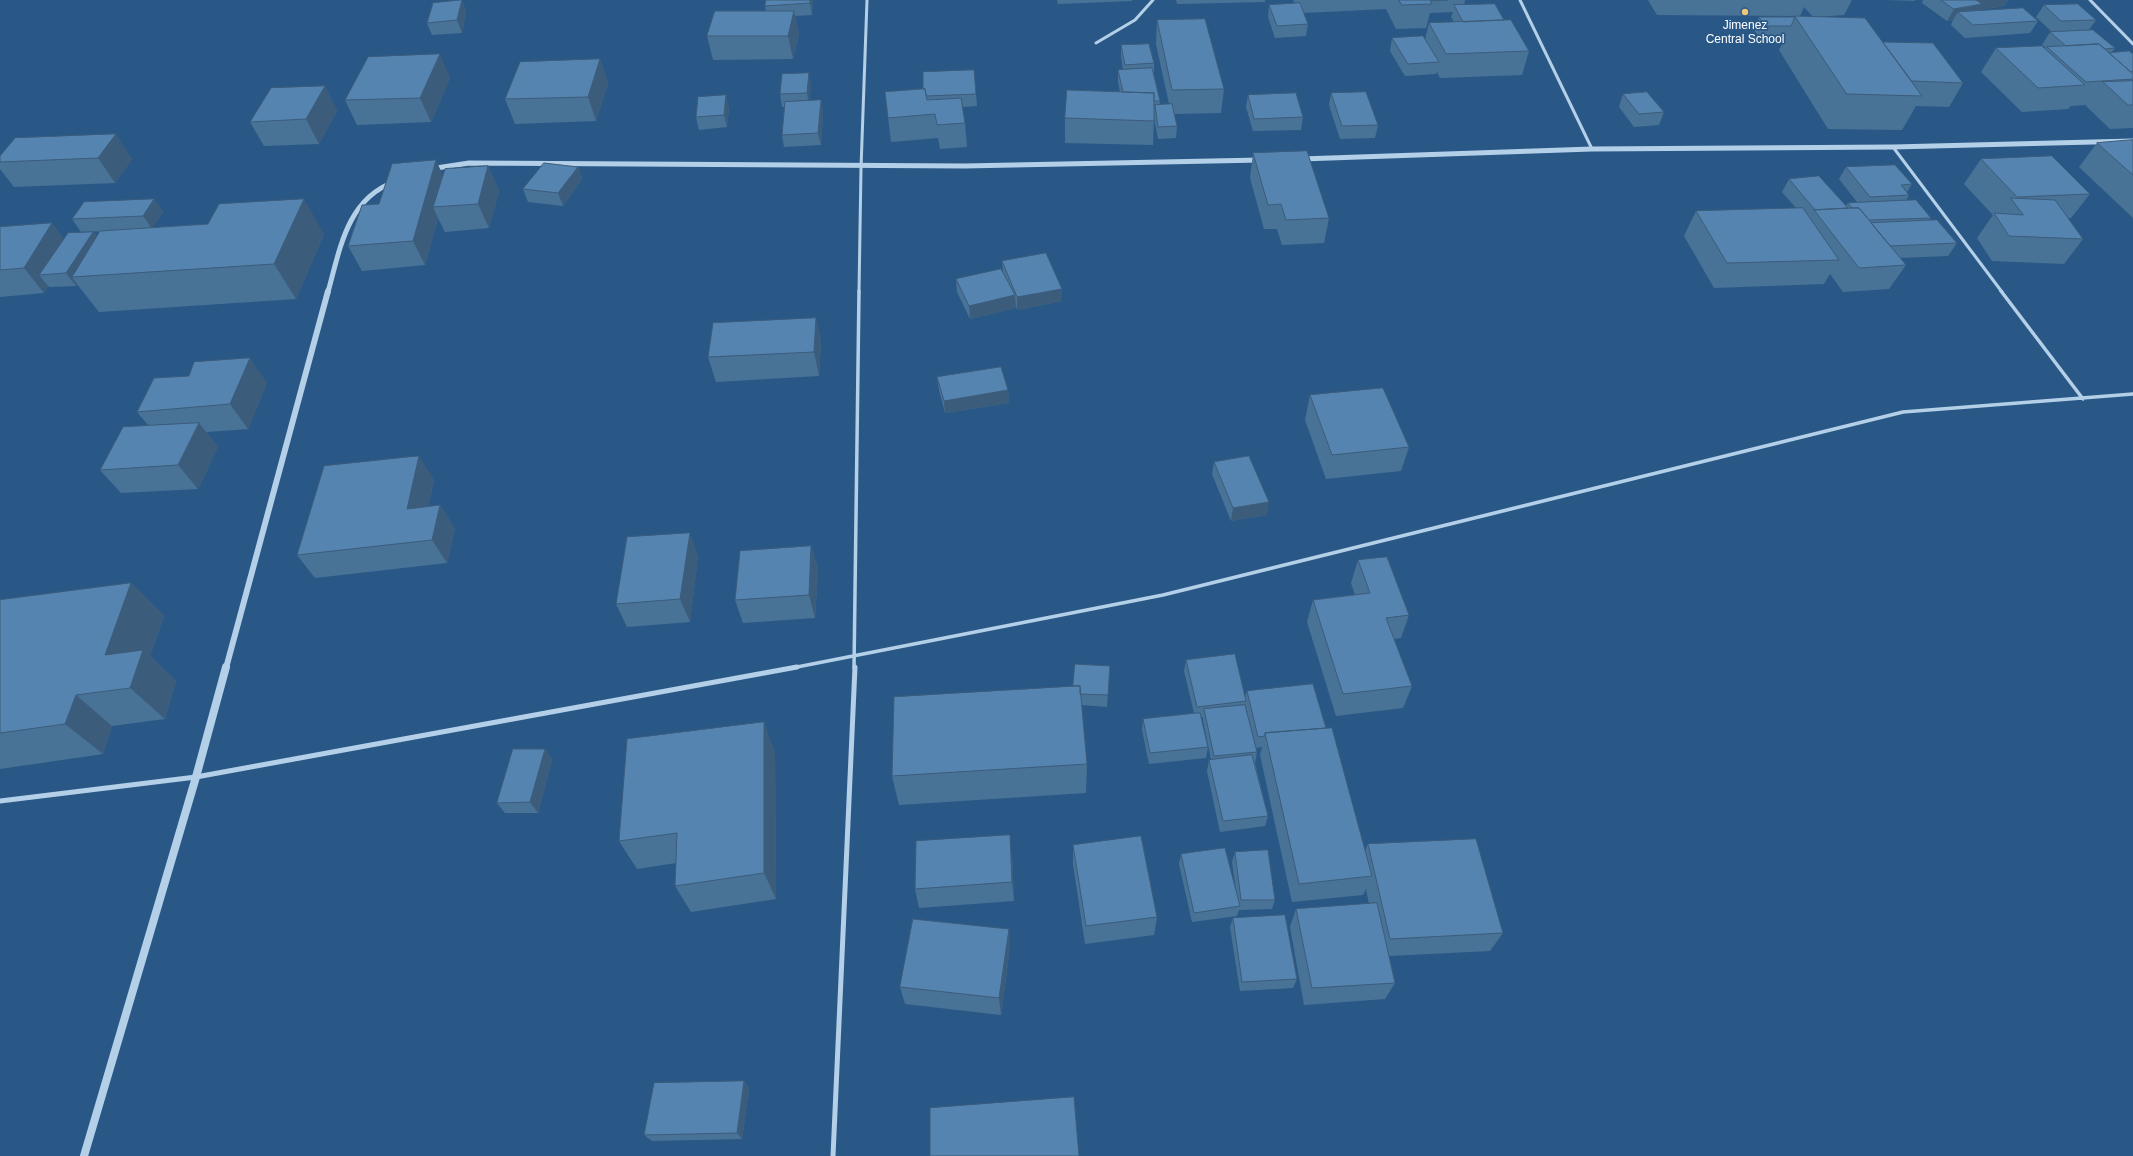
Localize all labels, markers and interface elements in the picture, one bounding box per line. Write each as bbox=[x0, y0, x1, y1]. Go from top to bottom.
marker: Jimenez Central School bbox=[1740, 7, 1750, 17]
place label: Jimenez Central School bbox=[1706, 19, 1784, 47]

